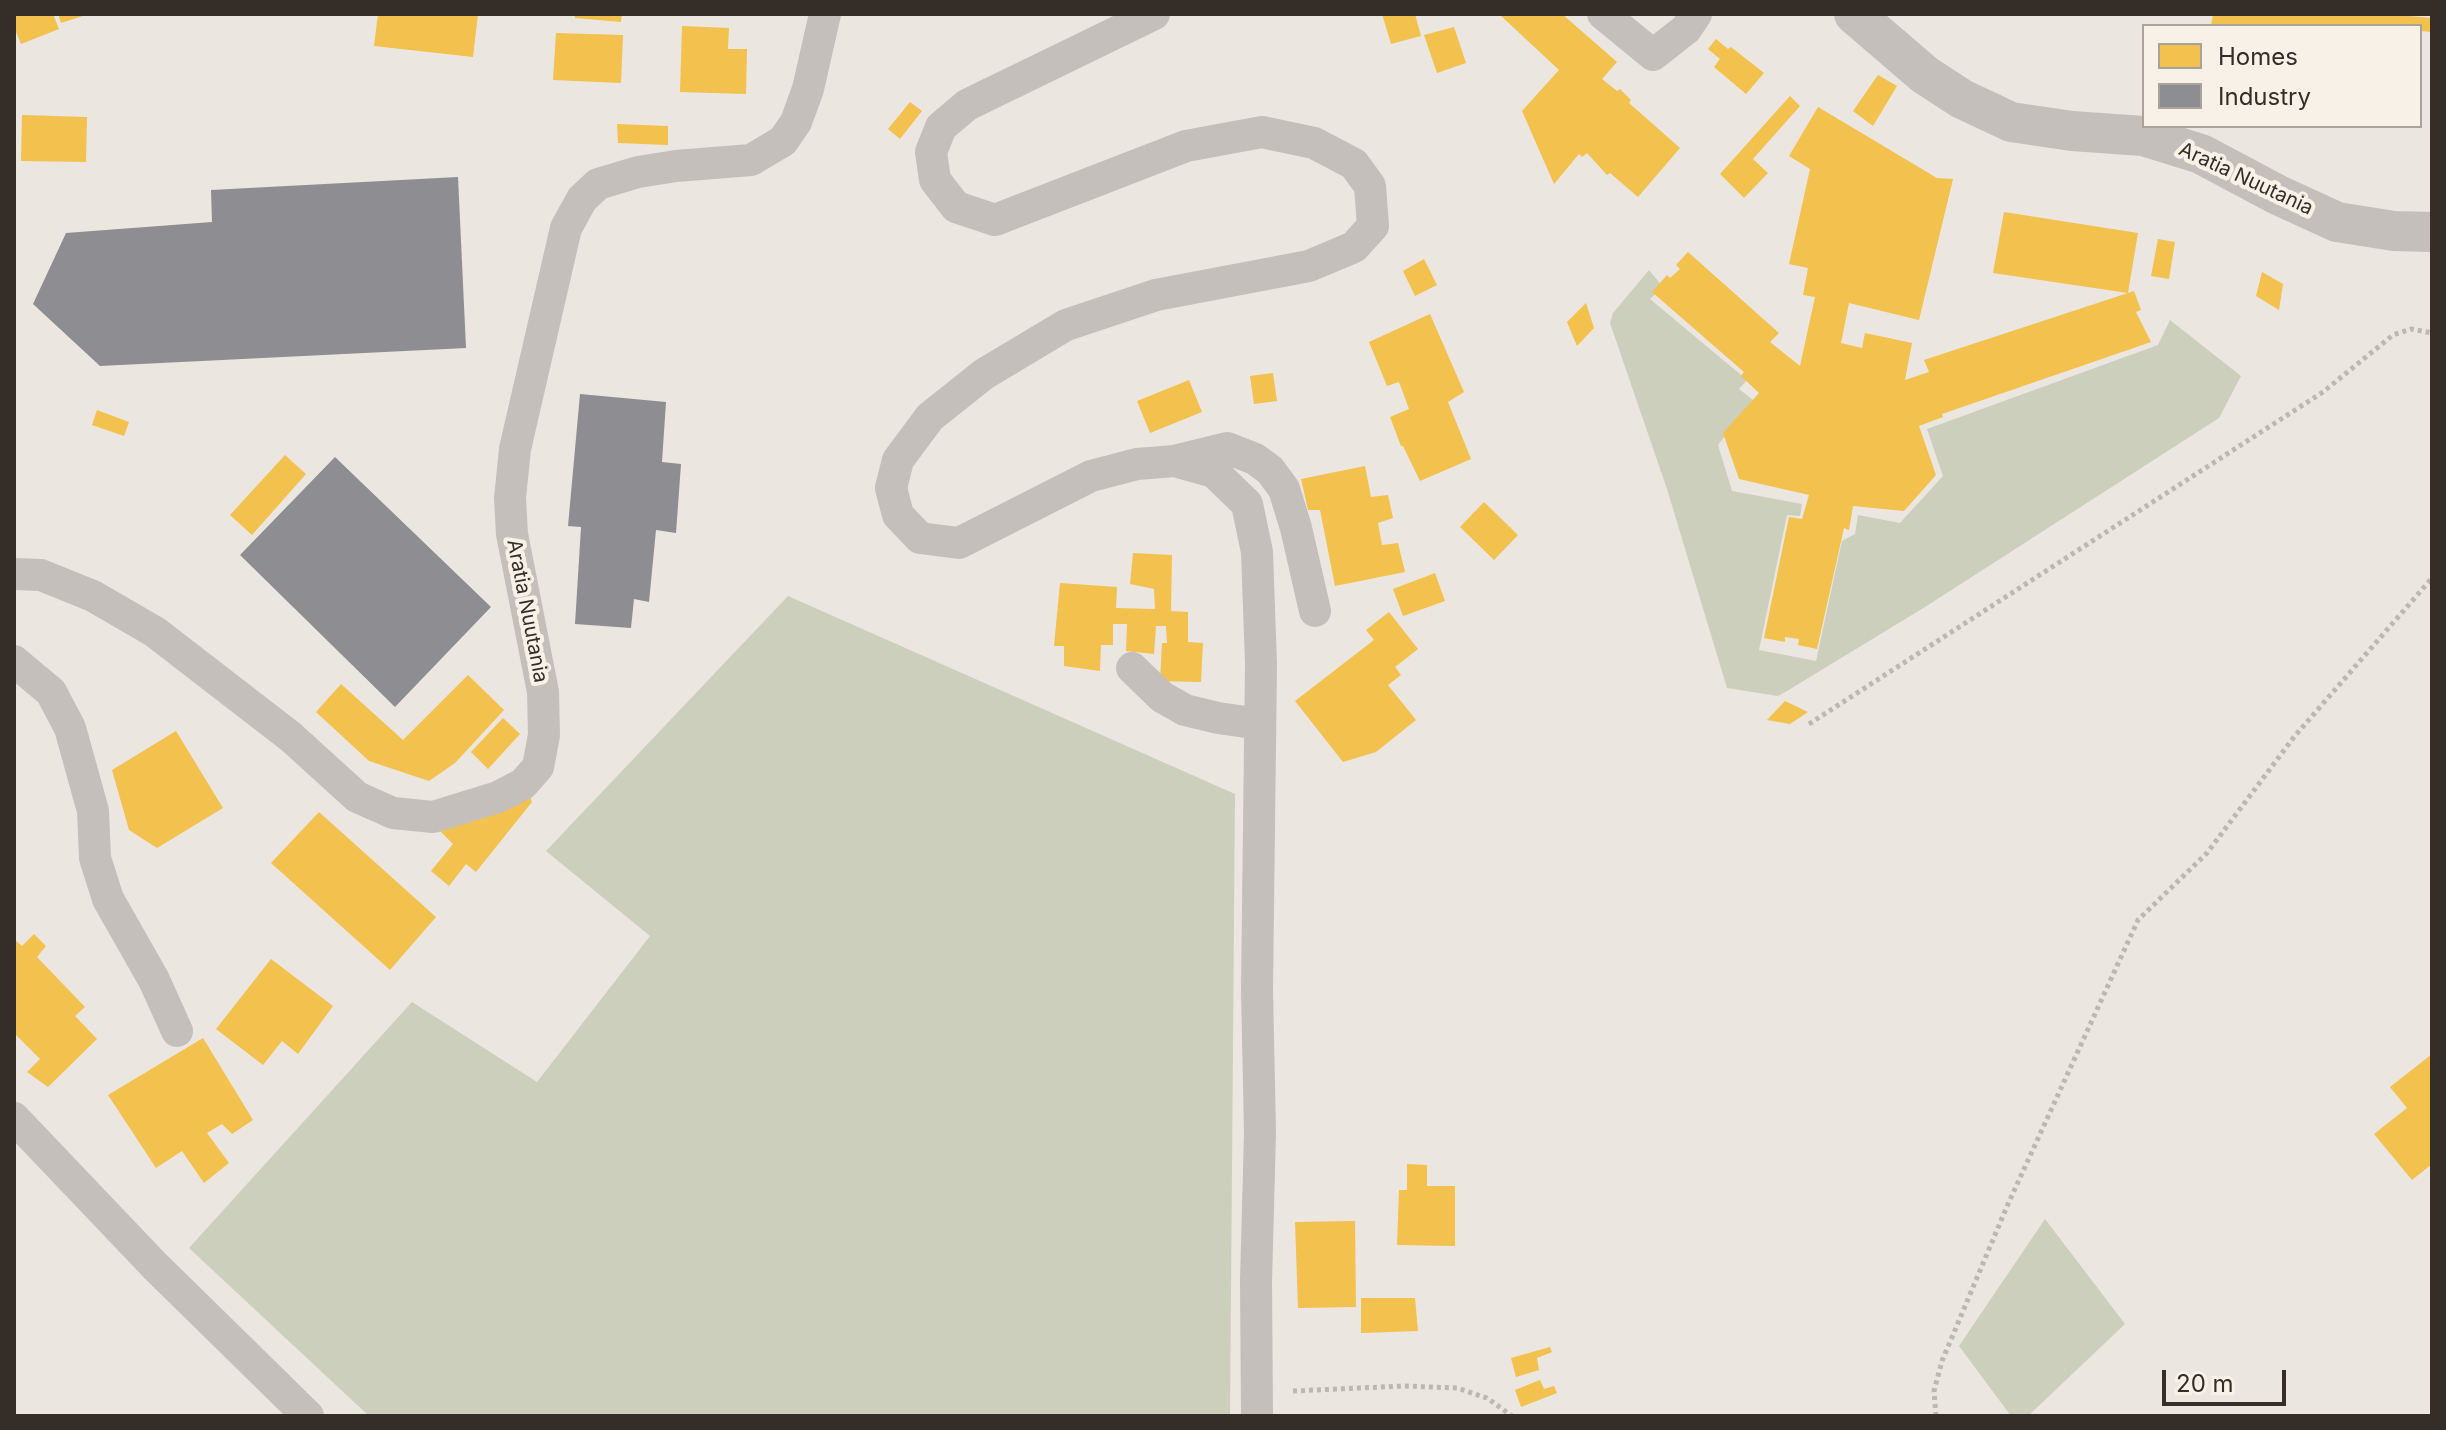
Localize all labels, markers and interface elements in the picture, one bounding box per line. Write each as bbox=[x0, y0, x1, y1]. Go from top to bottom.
legend bbox=[2142, 24, 2422, 128]
text: Homes bbox=[2218, 42, 2298, 71]
text: Industry bbox=[2218, 82, 2311, 111]
street label: Aratia Nuutania bbox=[2175, 137, 2317, 221]
street label: Aratia Nuutania bbox=[501, 537, 553, 685]
scale bar bbox=[2166, 1354, 2290, 1404]
text: 20 m bbox=[2176, 1369, 2234, 1398]

